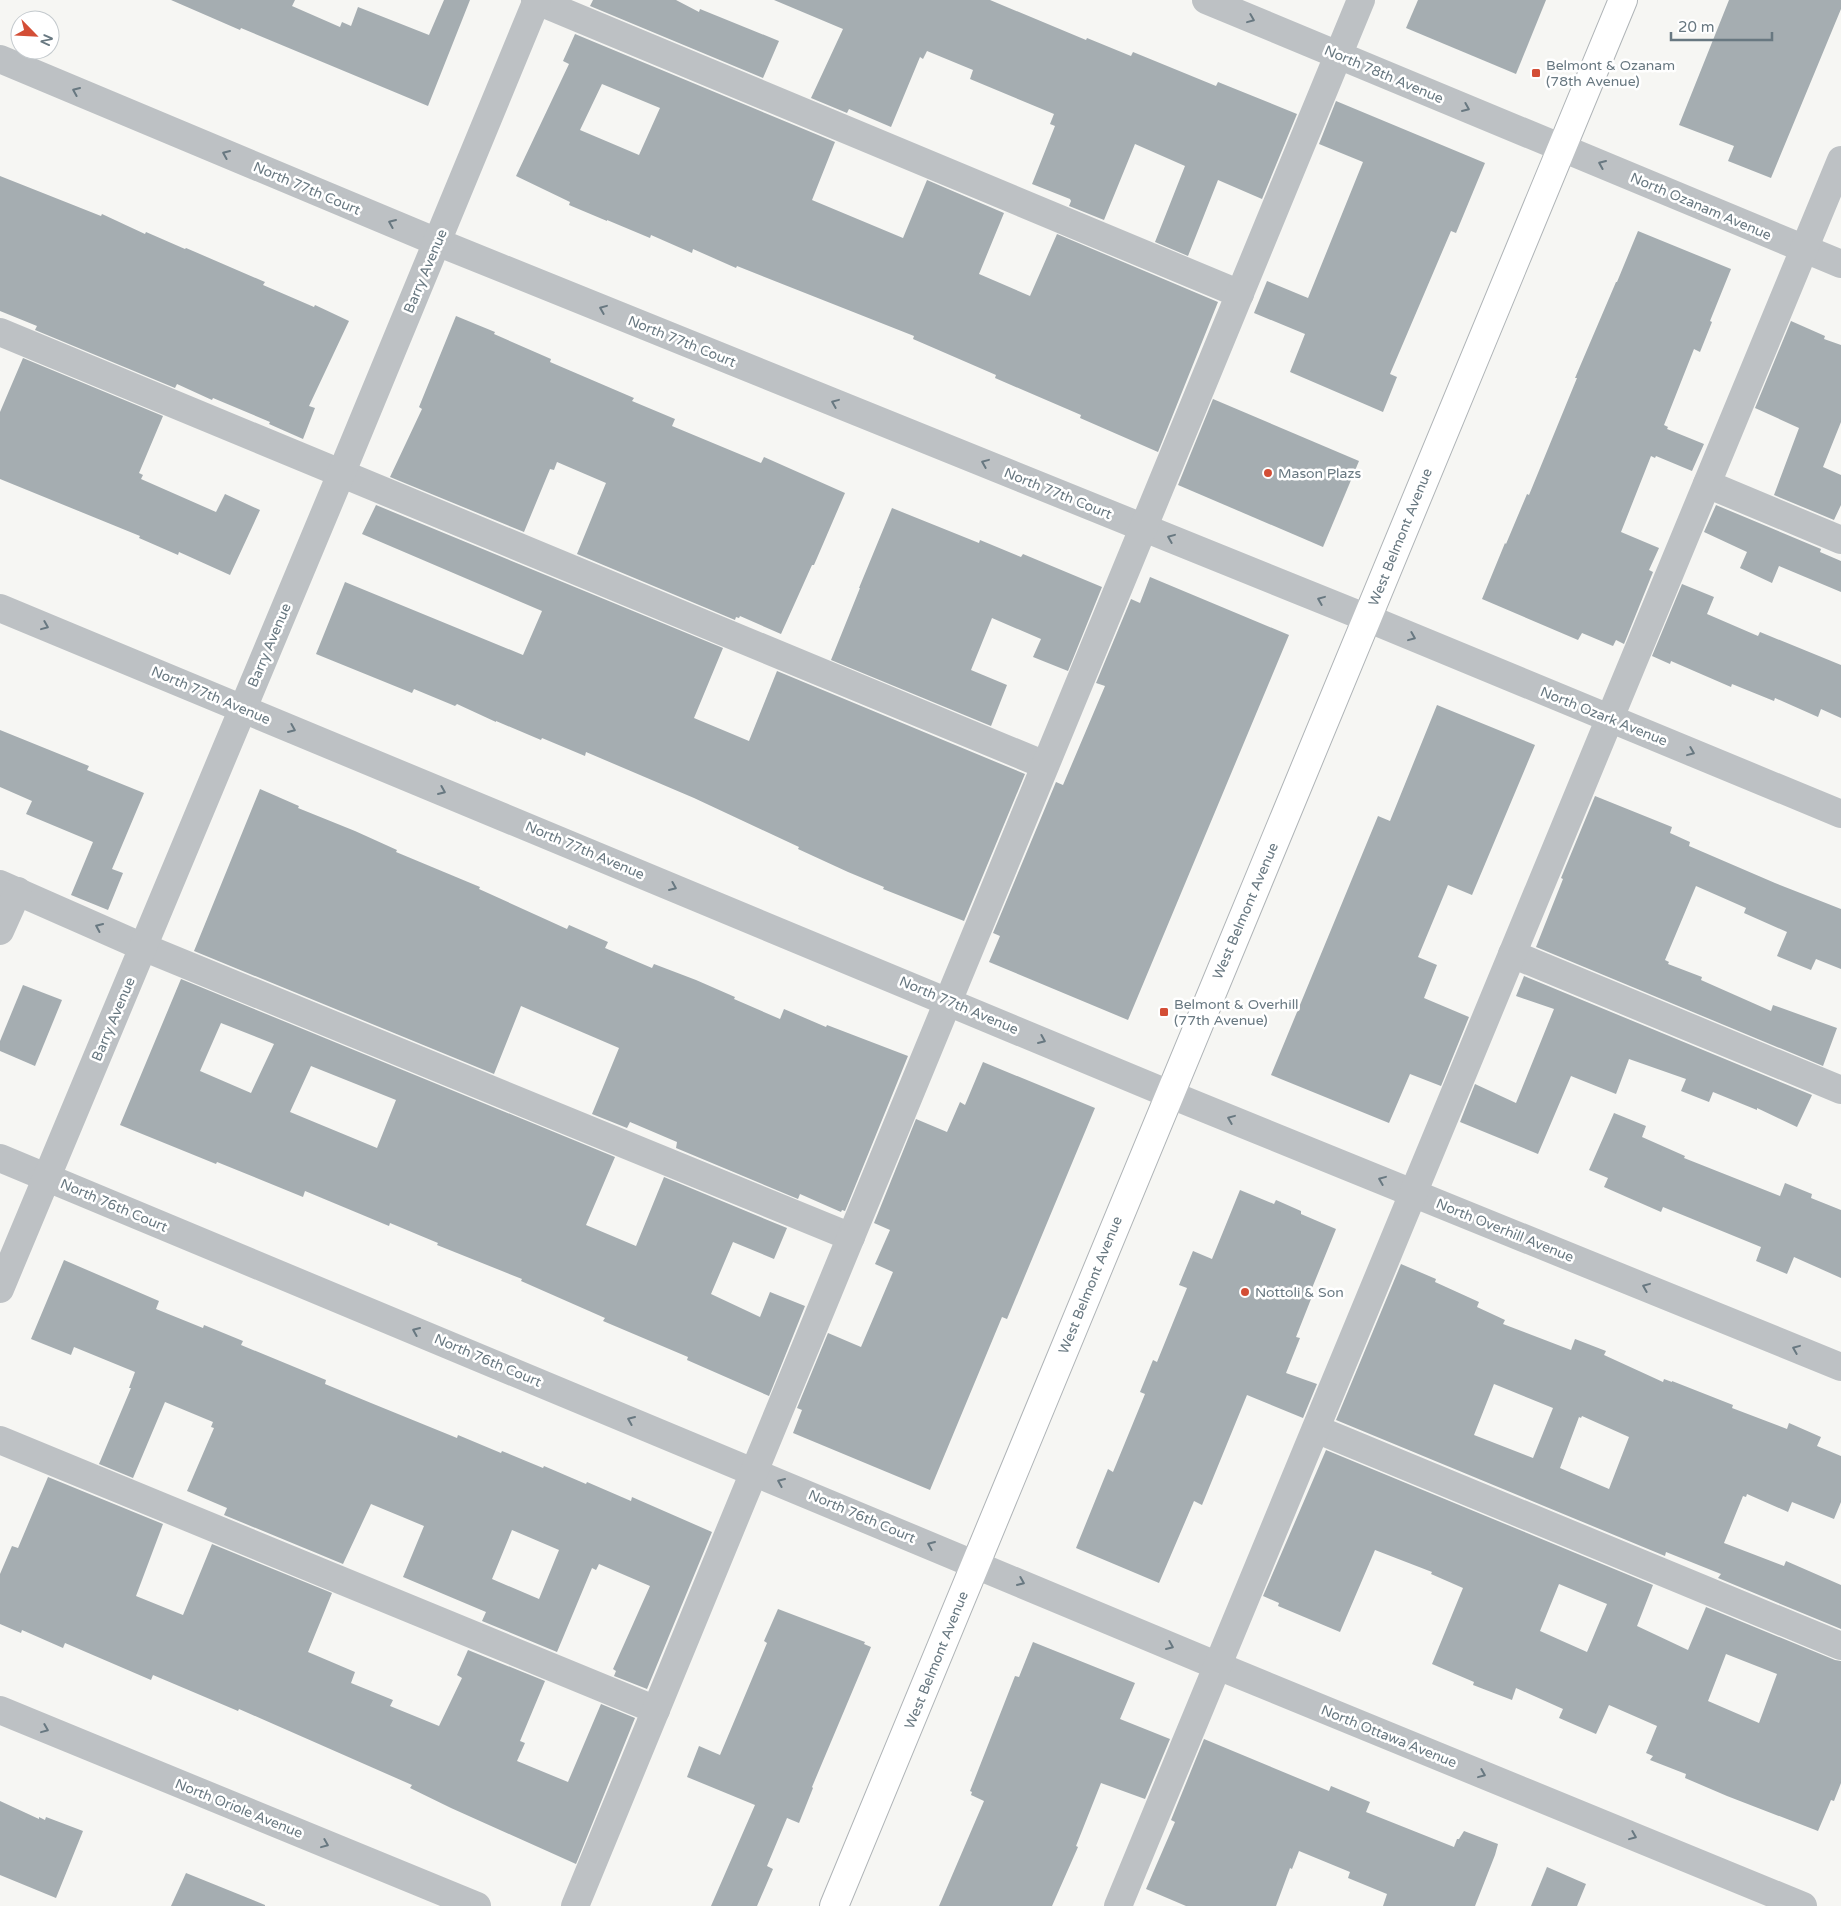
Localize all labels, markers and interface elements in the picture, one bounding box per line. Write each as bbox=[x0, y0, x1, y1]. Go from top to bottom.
north arrow bbox=[10, 10, 60, 60]
scale bar bbox=[1671, 10, 1772, 42]
one-way arrow bbox=[1246, 12, 1255, 23]
text: 20 m bbox=[1678, 18, 1715, 36]
text: N bbox=[36, 31, 56, 49]
street label: North 78th Avenue bbox=[1322, 42, 1446, 107]
place label: Belmont & Ozanam (78th Avenue) bbox=[1546, 57, 1675, 90]
marker: Belmont & Ozanam (78th Avenue) bbox=[1530, 67, 1542, 79]
one-way arrow bbox=[73, 87, 81, 97]
one-way arrow bbox=[1461, 101, 1470, 112]
one-way arrow bbox=[222, 149, 231, 160]
street label: North 77th Court bbox=[251, 158, 364, 219]
one-way arrow bbox=[1598, 160, 1607, 171]
street label: North Ozanam Avenue bbox=[1628, 169, 1774, 244]
one-way arrow bbox=[388, 219, 397, 230]
street label: Barry Avenue bbox=[400, 227, 451, 316]
one-way arrow bbox=[599, 305, 608, 315]
street label: North 77th Court bbox=[625, 312, 739, 371]
one-way arrow bbox=[831, 398, 839, 408]
one-way arrow bbox=[981, 459, 990, 470]
street label: North 77th Court bbox=[1001, 464, 1115, 523]
place label: Mason Plazs bbox=[1278, 465, 1361, 482]
street label: West Belmont Avenue bbox=[1365, 466, 1436, 609]
marker: Mason Plazs bbox=[1262, 467, 1274, 479]
one-way arrow bbox=[1167, 534, 1176, 545]
one-way arrow bbox=[1318, 595, 1326, 605]
street label: Barry Avenue bbox=[244, 601, 295, 690]
one-way arrow bbox=[40, 620, 49, 631]
one-way arrow bbox=[1407, 630, 1416, 641]
street label: North 77th Avenue bbox=[149, 663, 273, 728]
street label: North Ozark Avenue bbox=[1538, 683, 1670, 750]
one-way arrow bbox=[287, 722, 296, 733]
one-way arrow bbox=[1686, 746, 1695, 756]
one-way arrow bbox=[437, 785, 446, 795]
street label: North 77th Avenue bbox=[523, 818, 647, 883]
street label: West Belmont Avenue bbox=[1209, 840, 1282, 982]
one-way arrow bbox=[668, 880, 677, 891]
one-way arrow bbox=[95, 922, 104, 933]
street label: North 77th Avenue bbox=[897, 973, 1021, 1038]
street label: Barry Avenue bbox=[88, 975, 139, 1064]
place label: Belmont & Overhill (77th Avenue) bbox=[1174, 996, 1299, 1029]
marker: Belmont & Overhill (77th Avenue) bbox=[1158, 1006, 1170, 1018]
one-way arrow bbox=[1037, 1034, 1046, 1045]
one-way arrow bbox=[1227, 1115, 1236, 1125]
street label: North 76th Court bbox=[58, 1175, 171, 1236]
one-way arrow bbox=[1378, 1175, 1387, 1186]
street label: North Overhill Avenue bbox=[1433, 1195, 1576, 1266]
street label: West Belmont Avenue bbox=[1055, 1214, 1126, 1357]
one-way arrow bbox=[1642, 1283, 1650, 1293]
place label: Nottoli & Son bbox=[1255, 1284, 1344, 1301]
marker: Nottoli & Son bbox=[1239, 1286, 1251, 1298]
one-way arrow bbox=[412, 1326, 421, 1337]
street label: North 76th Court bbox=[432, 1330, 545, 1391]
one-way arrow bbox=[1792, 1345, 1801, 1355]
one-way arrow bbox=[627, 1415, 636, 1426]
one-way arrow bbox=[777, 1478, 786, 1489]
street label: North 76th Court bbox=[806, 1486, 919, 1547]
one-way arrow bbox=[927, 1540, 936, 1551]
one-way arrow bbox=[1016, 1576, 1025, 1587]
street label: West Belmont Avenue bbox=[901, 1589, 972, 1732]
one-way arrow bbox=[1165, 1639, 1174, 1650]
street label: North Ottawa Avenue bbox=[1318, 1701, 1459, 1772]
one-way arrow bbox=[40, 1722, 49, 1733]
one-way arrow bbox=[1477, 1768, 1486, 1779]
street label: North Oriole Avenue bbox=[172, 1775, 305, 1842]
one-way arrow bbox=[1628, 1830, 1637, 1840]
one-way arrow bbox=[320, 1837, 329, 1848]

